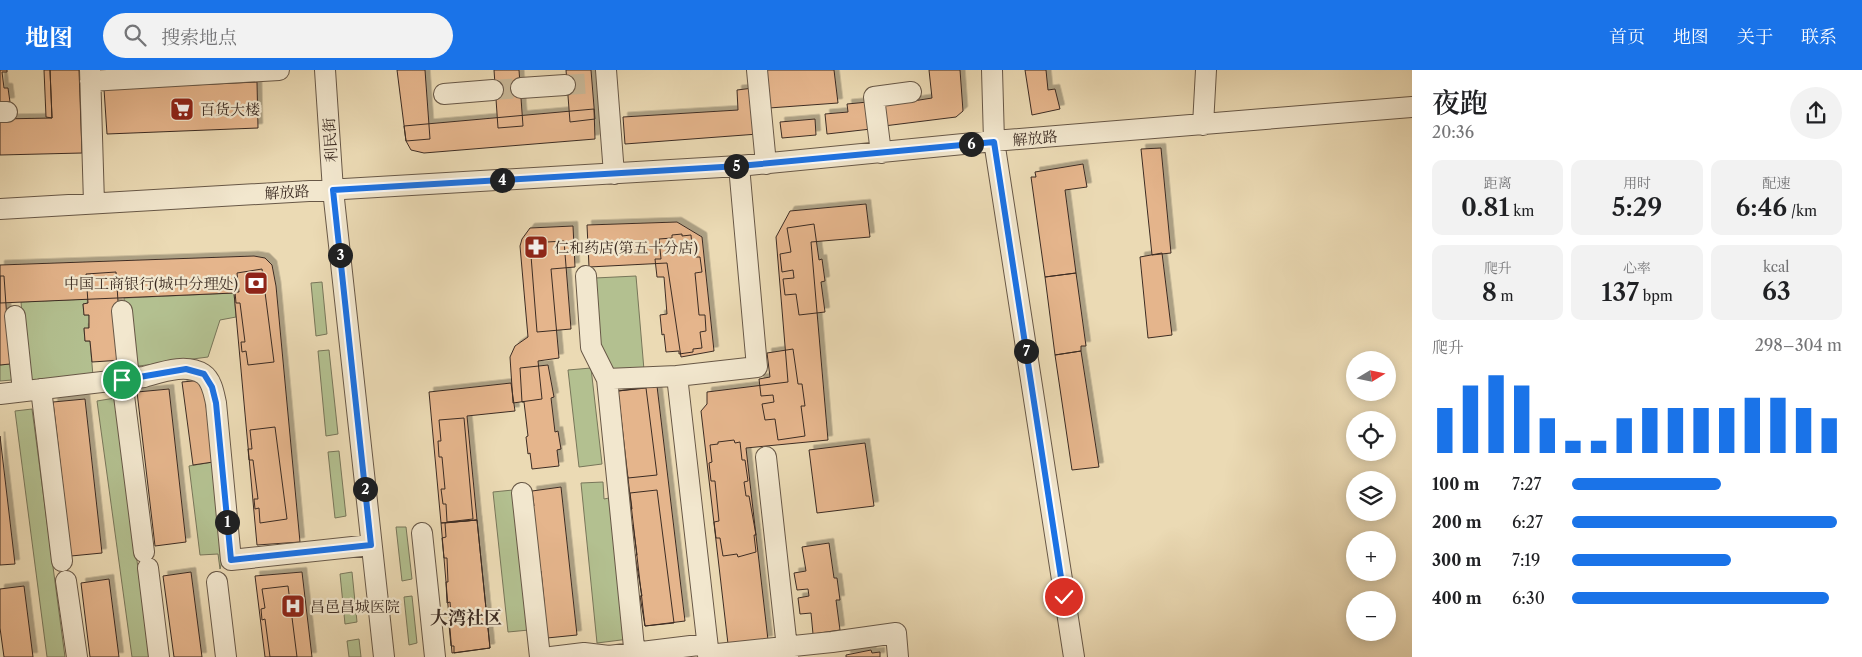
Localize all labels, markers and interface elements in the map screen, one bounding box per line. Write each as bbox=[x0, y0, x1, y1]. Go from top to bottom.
search box bbox=[103, 13, 453, 58]
icon: search bbox=[121, 21, 149, 49]
text: 地图 bbox=[25, 23, 73, 52]
text: 搜索地点 bbox=[161, 26, 237, 49]
text: 首页 bbox=[1609, 26, 1645, 48]
text: 地图 bbox=[1673, 26, 1709, 48]
text: 关于 bbox=[1737, 26, 1773, 48]
text: 联系 bbox=[1801, 26, 1837, 48]
text: 夜跑 bbox=[1432, 86, 1488, 120]
button: share bbox=[1790, 87, 1842, 139]
supermarket icon: 百货大楼 bbox=[169, 96, 195, 122]
place label: 百货大楼 bbox=[200, 100, 260, 119]
street label: 利民街 bbox=[319, 117, 341, 163]
text: 20:36 bbox=[1432, 122, 1474, 142]
street label: 解放路 bbox=[1012, 127, 1058, 149]
pin: 6 bbox=[958, 132, 984, 156]
text: 6 bbox=[967, 135, 976, 153]
pin: 5 bbox=[724, 154, 748, 178]
text: 5 bbox=[733, 157, 740, 175]
pin: 4 bbox=[490, 168, 514, 192]
text: 4 bbox=[498, 171, 507, 189]
text: 距离 bbox=[1484, 174, 1512, 192]
text: 用时 bbox=[1623, 174, 1651, 192]
text: 配速 bbox=[1762, 174, 1790, 192]
street label: 解放路 bbox=[264, 181, 310, 203]
text: 0.81 bbox=[1461, 192, 1510, 223]
text: 5:29 bbox=[1612, 192, 1662, 223]
text: 6:46 bbox=[1736, 192, 1787, 223]
text: km bbox=[1510, 202, 1534, 220]
text: /km bbox=[1787, 202, 1817, 220]
pharmacy icon: 仁和药店(第五十分店) bbox=[523, 234, 549, 260]
place label: 仁和药店(第五十分店) bbox=[554, 238, 698, 257]
pin: 3 bbox=[328, 242, 352, 268]
text: 3 bbox=[337, 246, 344, 264]
text: kcal bbox=[1763, 258, 1790, 276]
text: 爬升 bbox=[1484, 259, 1512, 277]
text: 心率 bbox=[1623, 259, 1651, 277]
bank icon: 中国工商银行(城中分理处) bbox=[243, 270, 269, 296]
place label: 中国工商银行(城中分理处) bbox=[64, 274, 238, 293]
text: 63 bbox=[1762, 276, 1791, 307]
text: 8 bbox=[1482, 277, 1497, 308]
text: 137 bbox=[1601, 277, 1639, 308]
text: m bbox=[1497, 287, 1514, 305]
text: bpm bbox=[1639, 287, 1673, 305]
text: 298–304 m bbox=[1755, 335, 1842, 355]
text: 爬升 bbox=[1432, 337, 1464, 357]
pin: 7 bbox=[1014, 338, 1038, 364]
text: 7 bbox=[1023, 342, 1030, 360]
north arrow bbox=[1346, 351, 1396, 401]
map controls bbox=[1346, 351, 1396, 641]
pin bbox=[101, 359, 143, 401]
icon: arrive bbox=[108, 366, 136, 394]
button: locate bbox=[1346, 411, 1396, 461]
button: layers bbox=[1346, 471, 1396, 521]
text: 100 m bbox=[1432, 474, 1479, 494]
text: 7:27 bbox=[1512, 474, 1541, 494]
pin: 2 bbox=[352, 476, 378, 502]
text: 2 bbox=[361, 480, 370, 498]
pin: 1 bbox=[214, 510, 240, 534]
text: 200 m bbox=[1432, 512, 1482, 532]
text: 6:27 bbox=[1512, 512, 1543, 532]
text: 1 bbox=[224, 513, 231, 531]
button: + bbox=[1346, 531, 1396, 581]
text: 300 m bbox=[1432, 550, 1481, 570]
text: 7:19 bbox=[1512, 550, 1540, 570]
pin bbox=[1043, 576, 1085, 618]
icon: check bbox=[1050, 583, 1078, 611]
text: 400 m bbox=[1432, 588, 1482, 608]
text: 6:30 bbox=[1512, 588, 1545, 608]
button: − bbox=[1346, 591, 1396, 641]
hospital icon: 昌邑昌城医院 bbox=[280, 593, 306, 619]
place label: 昌邑昌城医院 bbox=[310, 597, 400, 616]
district label: 大湾社区 bbox=[430, 607, 502, 629]

